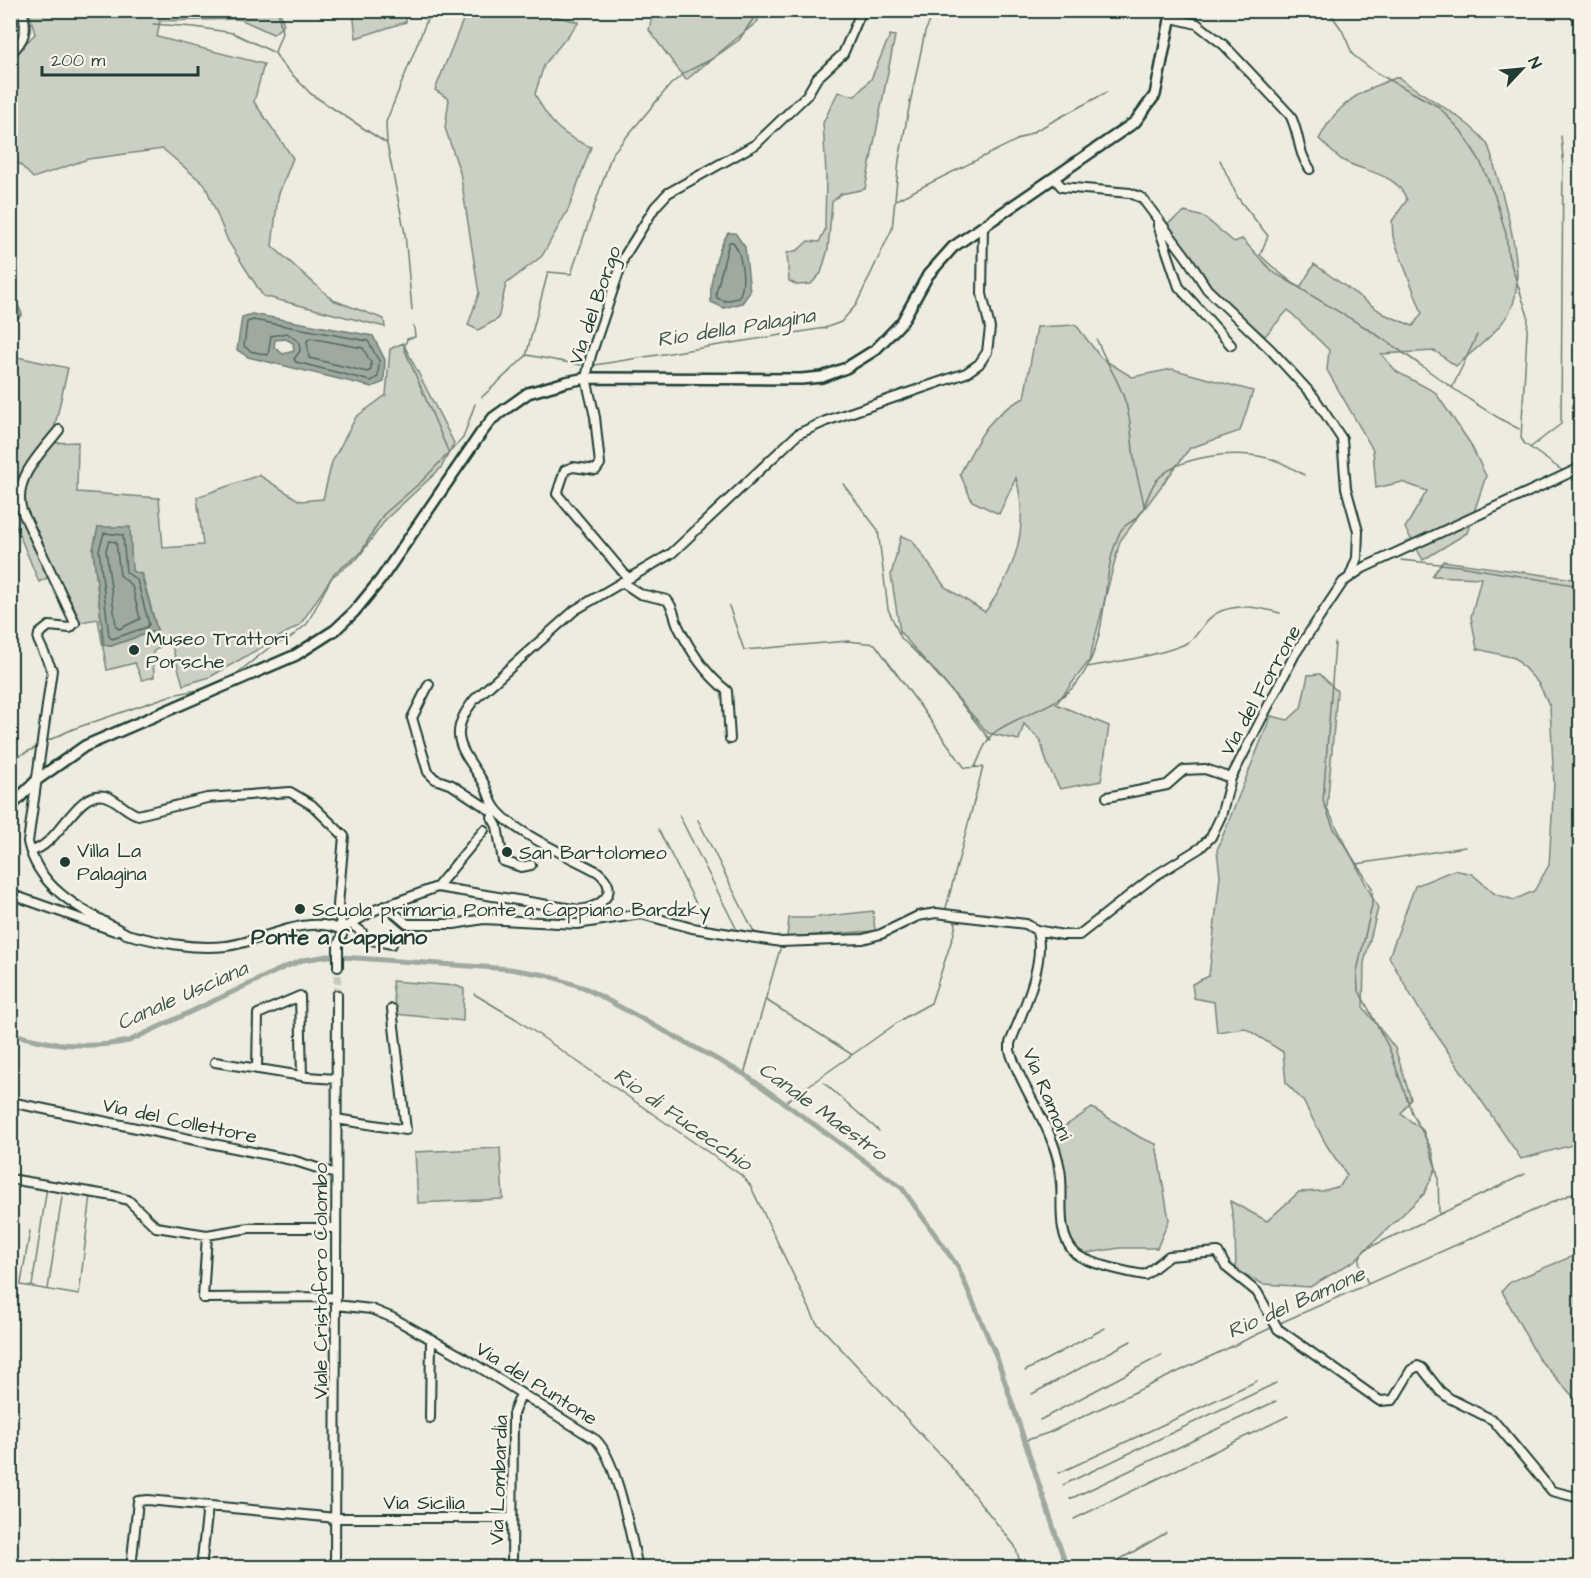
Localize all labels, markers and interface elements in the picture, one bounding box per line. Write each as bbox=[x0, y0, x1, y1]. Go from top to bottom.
scale bar bbox=[42, 39, 198, 77]
north arrow bbox=[1492, 39, 1552, 99]
text: 200 m bbox=[51, 48, 105, 73]
text: N bbox=[1522, 54, 1547, 72]
street label: Via del Borgo bbox=[562, 242, 629, 369]
water label: Rio della Palagina bbox=[655, 300, 819, 355]
street label: Via del Forrone bbox=[1213, 620, 1308, 761]
place label: Museo Trattori Porsche bbox=[146, 625, 288, 676]
marker: Museo Trattori Porsche bbox=[127, 643, 141, 657]
place label: Villa La Palagina bbox=[77, 837, 147, 889]
place label: San Bartolomeo bbox=[519, 839, 667, 867]
marker: San Bartolomeo bbox=[500, 845, 514, 859]
marker: Villa La Palagina bbox=[58, 855, 72, 869]
place label: Scuola primaria Ponte a Cappiano Bardzky bbox=[312, 896, 710, 925]
marker: Scuola primaria Ponte a Cappiano Bardzky bbox=[293, 902, 307, 916]
district label: Ponte a Cappiano bbox=[251, 922, 428, 953]
water label: Canale Usciana bbox=[112, 953, 253, 1037]
street label: Via Ramoni bbox=[1015, 1044, 1079, 1145]
water label: Canale Maestro bbox=[753, 1055, 894, 1169]
water label: Rio di Fucecchio bbox=[608, 1061, 759, 1179]
street label: Via del Collettore bbox=[100, 1091, 260, 1151]
street label: Viale Cristoforo Colombo bbox=[307, 1163, 335, 1399]
water label: Rio del Bamone bbox=[1223, 1258, 1371, 1346]
street label: Via del Puntone bbox=[470, 1335, 603, 1433]
street label: Via Lombardia bbox=[483, 1414, 515, 1546]
street label: Via Sicilia bbox=[383, 1489, 465, 1517]

